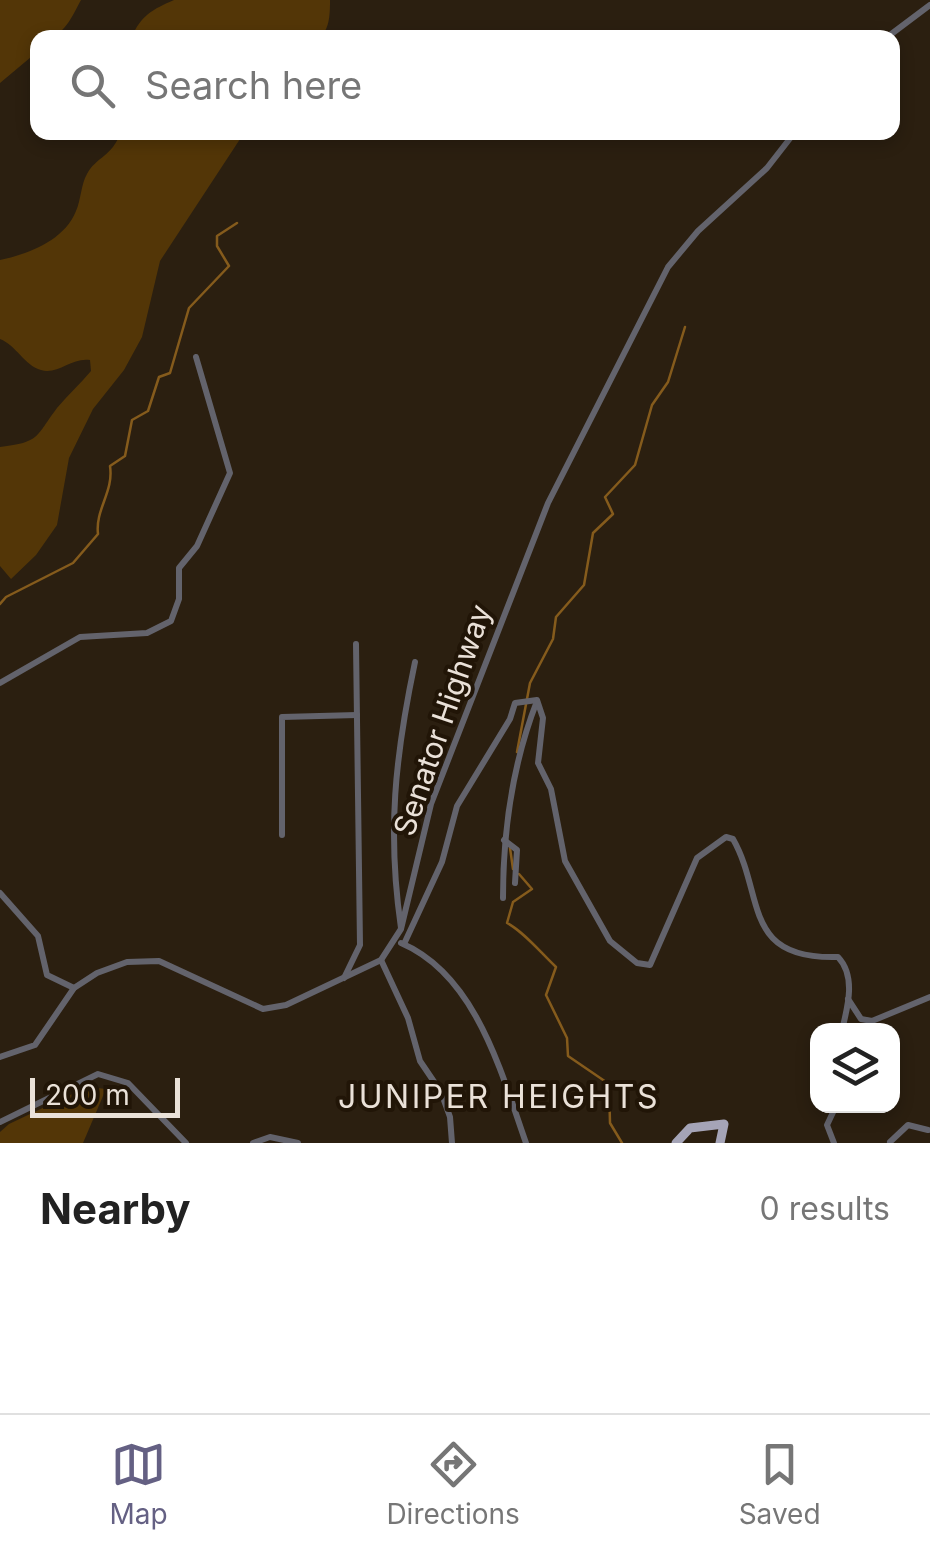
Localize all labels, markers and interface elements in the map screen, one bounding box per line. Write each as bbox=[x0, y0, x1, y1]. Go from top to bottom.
search box bbox=[30, 30, 900, 140]
icon: search bbox=[65, 58, 120, 113]
text: Search here bbox=[145, 62, 362, 108]
street label: Senator Highway bbox=[386, 600, 498, 840]
map controls bbox=[810, 1023, 900, 1113]
button: layers bbox=[810, 1023, 900, 1113]
scale bar bbox=[30, 1073, 180, 1118]
district label: JUNIPER HEIGHTS bbox=[338, 1077, 660, 1116]
text: 200 m bbox=[45, 1078, 130, 1112]
text: Nearby bbox=[40, 1183, 191, 1234]
text: 0 results bbox=[760, 1189, 890, 1228]
tab: Map bbox=[109, 1437, 168, 1531]
tab: Directions bbox=[386, 1437, 520, 1531]
tab: Saved bbox=[739, 1437, 821, 1531]

